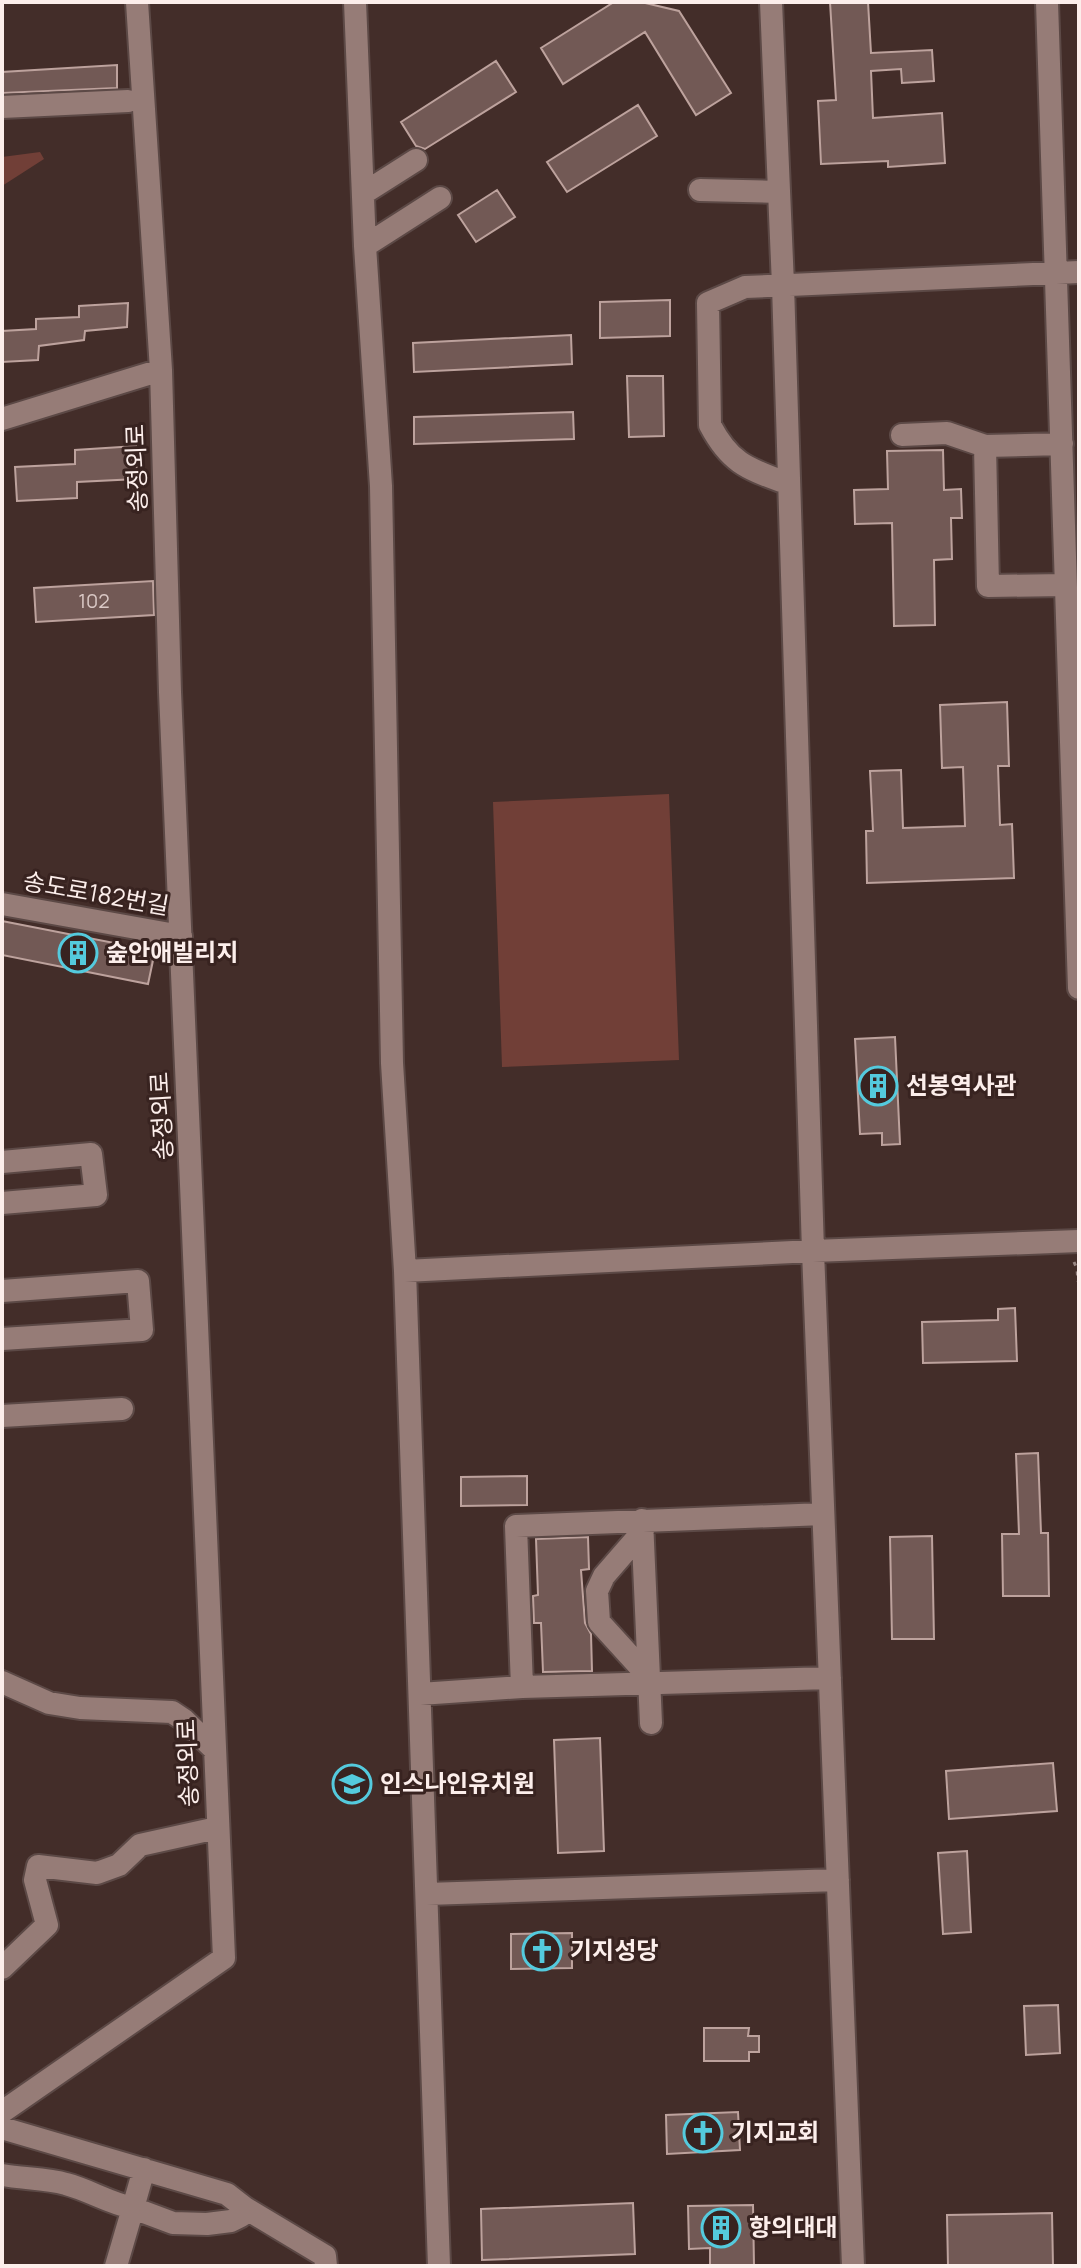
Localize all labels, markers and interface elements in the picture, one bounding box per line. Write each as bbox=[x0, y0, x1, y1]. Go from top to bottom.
street label: 송정외로 bbox=[117, 423, 154, 513]
house number: 102 bbox=[78, 587, 110, 614]
street label: 송도로182번길 bbox=[21, 863, 172, 922]
building icon: 숲안애빌리지 bbox=[57, 932, 99, 974]
place label: 숲안애빌리지 bbox=[106, 935, 238, 968]
building icon: 선봉역사관 bbox=[857, 1065, 899, 1107]
place label: 선봉역사관 bbox=[906, 1068, 1016, 1101]
street label: 송정외로 bbox=[142, 1071, 179, 1161]
street label: 송정외로 bbox=[168, 1718, 205, 1808]
school or university icon: 인스나인유치원 bbox=[331, 1763, 373, 1805]
place label: 인스나인유치원 bbox=[380, 1766, 535, 1799]
church icon: 기지성당 bbox=[521, 1930, 563, 1972]
place label: 기지성당 bbox=[570, 1933, 658, 1966]
church icon: 기지교회 bbox=[682, 2112, 724, 2154]
place label: 기지교회 bbox=[731, 2115, 819, 2148]
building icon: 항의대대 bbox=[700, 2207, 742, 2249]
place label: 항의대대 bbox=[749, 2210, 837, 2243]

